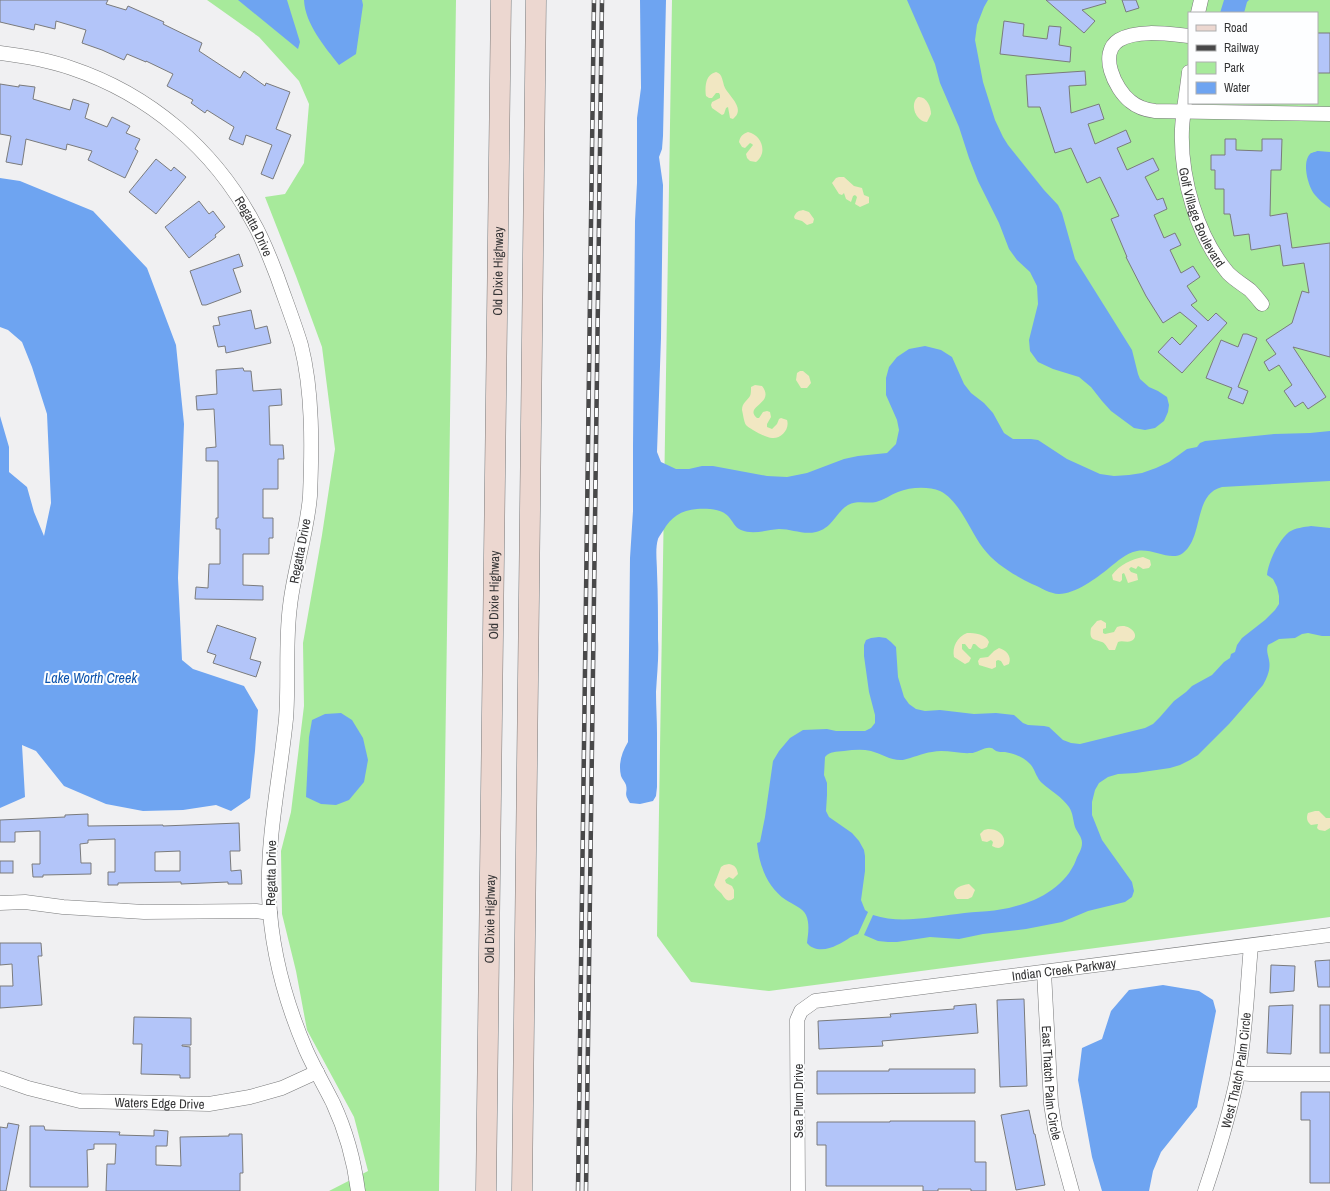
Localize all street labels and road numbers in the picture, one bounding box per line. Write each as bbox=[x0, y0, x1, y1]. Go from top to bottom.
street label: Golf Village Boulevard bbox=[1176, 166, 1229, 270]
street label: Regatta Drive bbox=[231, 193, 277, 259]
street label: Old Dixie Highway bbox=[489, 226, 507, 316]
street label: Regatta Drive bbox=[285, 517, 315, 585]
street label: Old Dixie Highway bbox=[484, 550, 503, 640]
street label: Regatta Drive bbox=[262, 840, 280, 906]
street label: Old Dixie Highway bbox=[480, 874, 498, 964]
street label: Indian Creek Parkway bbox=[1011, 954, 1118, 984]
street label: West Thatch Palm Circle bbox=[1217, 1012, 1254, 1130]
street label: East Thatch Palm Circle bbox=[1038, 1025, 1066, 1142]
street label: Sea Plum Drive bbox=[790, 1064, 807, 1138]
street label: Waters Edge Drive bbox=[115, 1093, 205, 1112]

